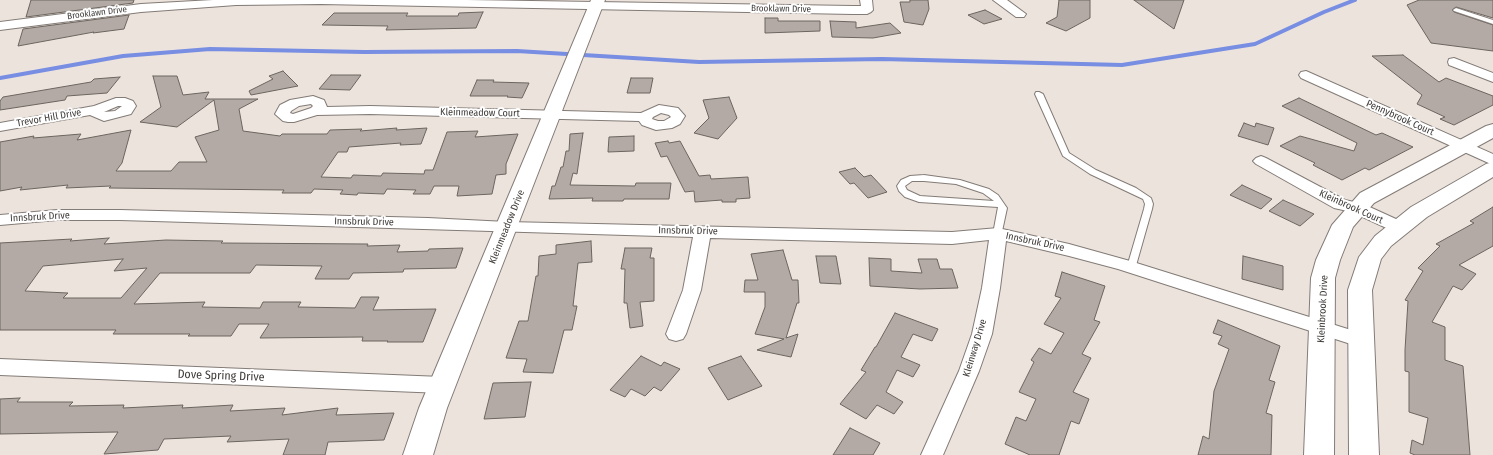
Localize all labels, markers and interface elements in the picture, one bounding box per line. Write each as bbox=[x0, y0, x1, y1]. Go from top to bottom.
street label: Brooklawn Drive bbox=[751, 3, 811, 15]
street label: Brooklawn Drive bbox=[67, 4, 127, 22]
street label: Pennybrook Court bbox=[1364, 98, 1436, 138]
street label: Trevor Hill Drive bbox=[16, 106, 82, 130]
street label: Kleinmeadow Court bbox=[440, 106, 520, 120]
street label: Kleinmeadow Drive bbox=[487, 188, 527, 266]
street label: Kleinbrook Court bbox=[1317, 188, 1385, 226]
street label: Innsbruk Drive bbox=[10, 209, 70, 225]
street label: Innsbruk Drive bbox=[334, 215, 394, 229]
street label: Innsbruk Drive bbox=[658, 224, 718, 238]
street label: Innsbruk Drive bbox=[1005, 230, 1065, 254]
street label: Kleinbrook Drive bbox=[1315, 275, 1331, 343]
street label: Kleinway Drive bbox=[961, 318, 989, 378]
street label: Dove Spring Drive bbox=[177, 367, 265, 385]

